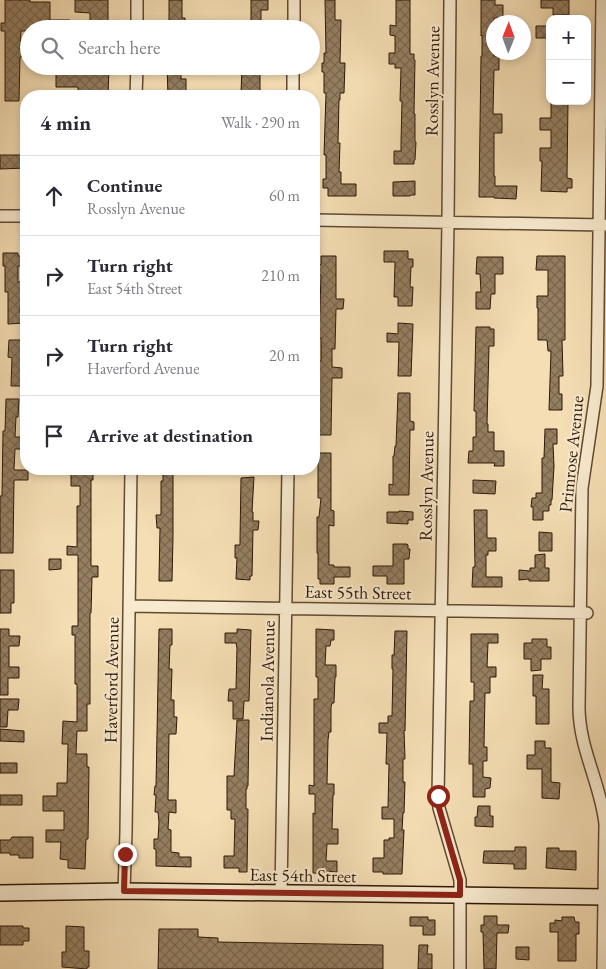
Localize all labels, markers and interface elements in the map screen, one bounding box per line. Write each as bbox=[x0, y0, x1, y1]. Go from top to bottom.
north arrow bbox=[486, 15, 531, 60]
map controls bbox=[546, 15, 591, 105]
button: + bbox=[546, 15, 591, 60]
search box bbox=[20, 20, 320, 75]
street label: Rosslyn Avenue bbox=[420, 26, 444, 136]
icon: search bbox=[38, 34, 66, 62]
text: Search here bbox=[78, 35, 160, 60]
button: − bbox=[546, 60, 591, 105]
text: 4 min bbox=[40, 109, 91, 136]
text: Walk · 290 m bbox=[221, 112, 300, 133]
text: Continue bbox=[87, 173, 162, 198]
icon: ahead bbox=[40, 182, 68, 210]
text: 60 m bbox=[269, 185, 300, 206]
text: Rosslyn Avenue bbox=[87, 198, 185, 219]
text: Turn right bbox=[87, 253, 173, 278]
icon: right bbox=[40, 262, 68, 290]
text: 210 m bbox=[261, 265, 300, 286]
text: East 54th Street bbox=[87, 278, 182, 299]
text: Turn right bbox=[87, 333, 173, 358]
icon: right bbox=[40, 342, 68, 370]
text: 20 m bbox=[269, 345, 300, 366]
text: Haverford Avenue bbox=[87, 358, 199, 379]
street label: Primrose Avenue bbox=[553, 394, 589, 514]
icon: arrive bbox=[40, 422, 68, 450]
text: Arrive at destination bbox=[87, 423, 253, 448]
street label: Rosslyn Avenue bbox=[414, 431, 438, 541]
street label: East 55th Street bbox=[304, 580, 412, 604]
street label: Haverford Avenue bbox=[98, 617, 124, 743]
street label: Indianola Avenue bbox=[254, 620, 280, 742]
route start bbox=[427, 785, 450, 808]
route end bbox=[114, 843, 137, 866]
street label: East 54th Street bbox=[249, 863, 357, 887]

